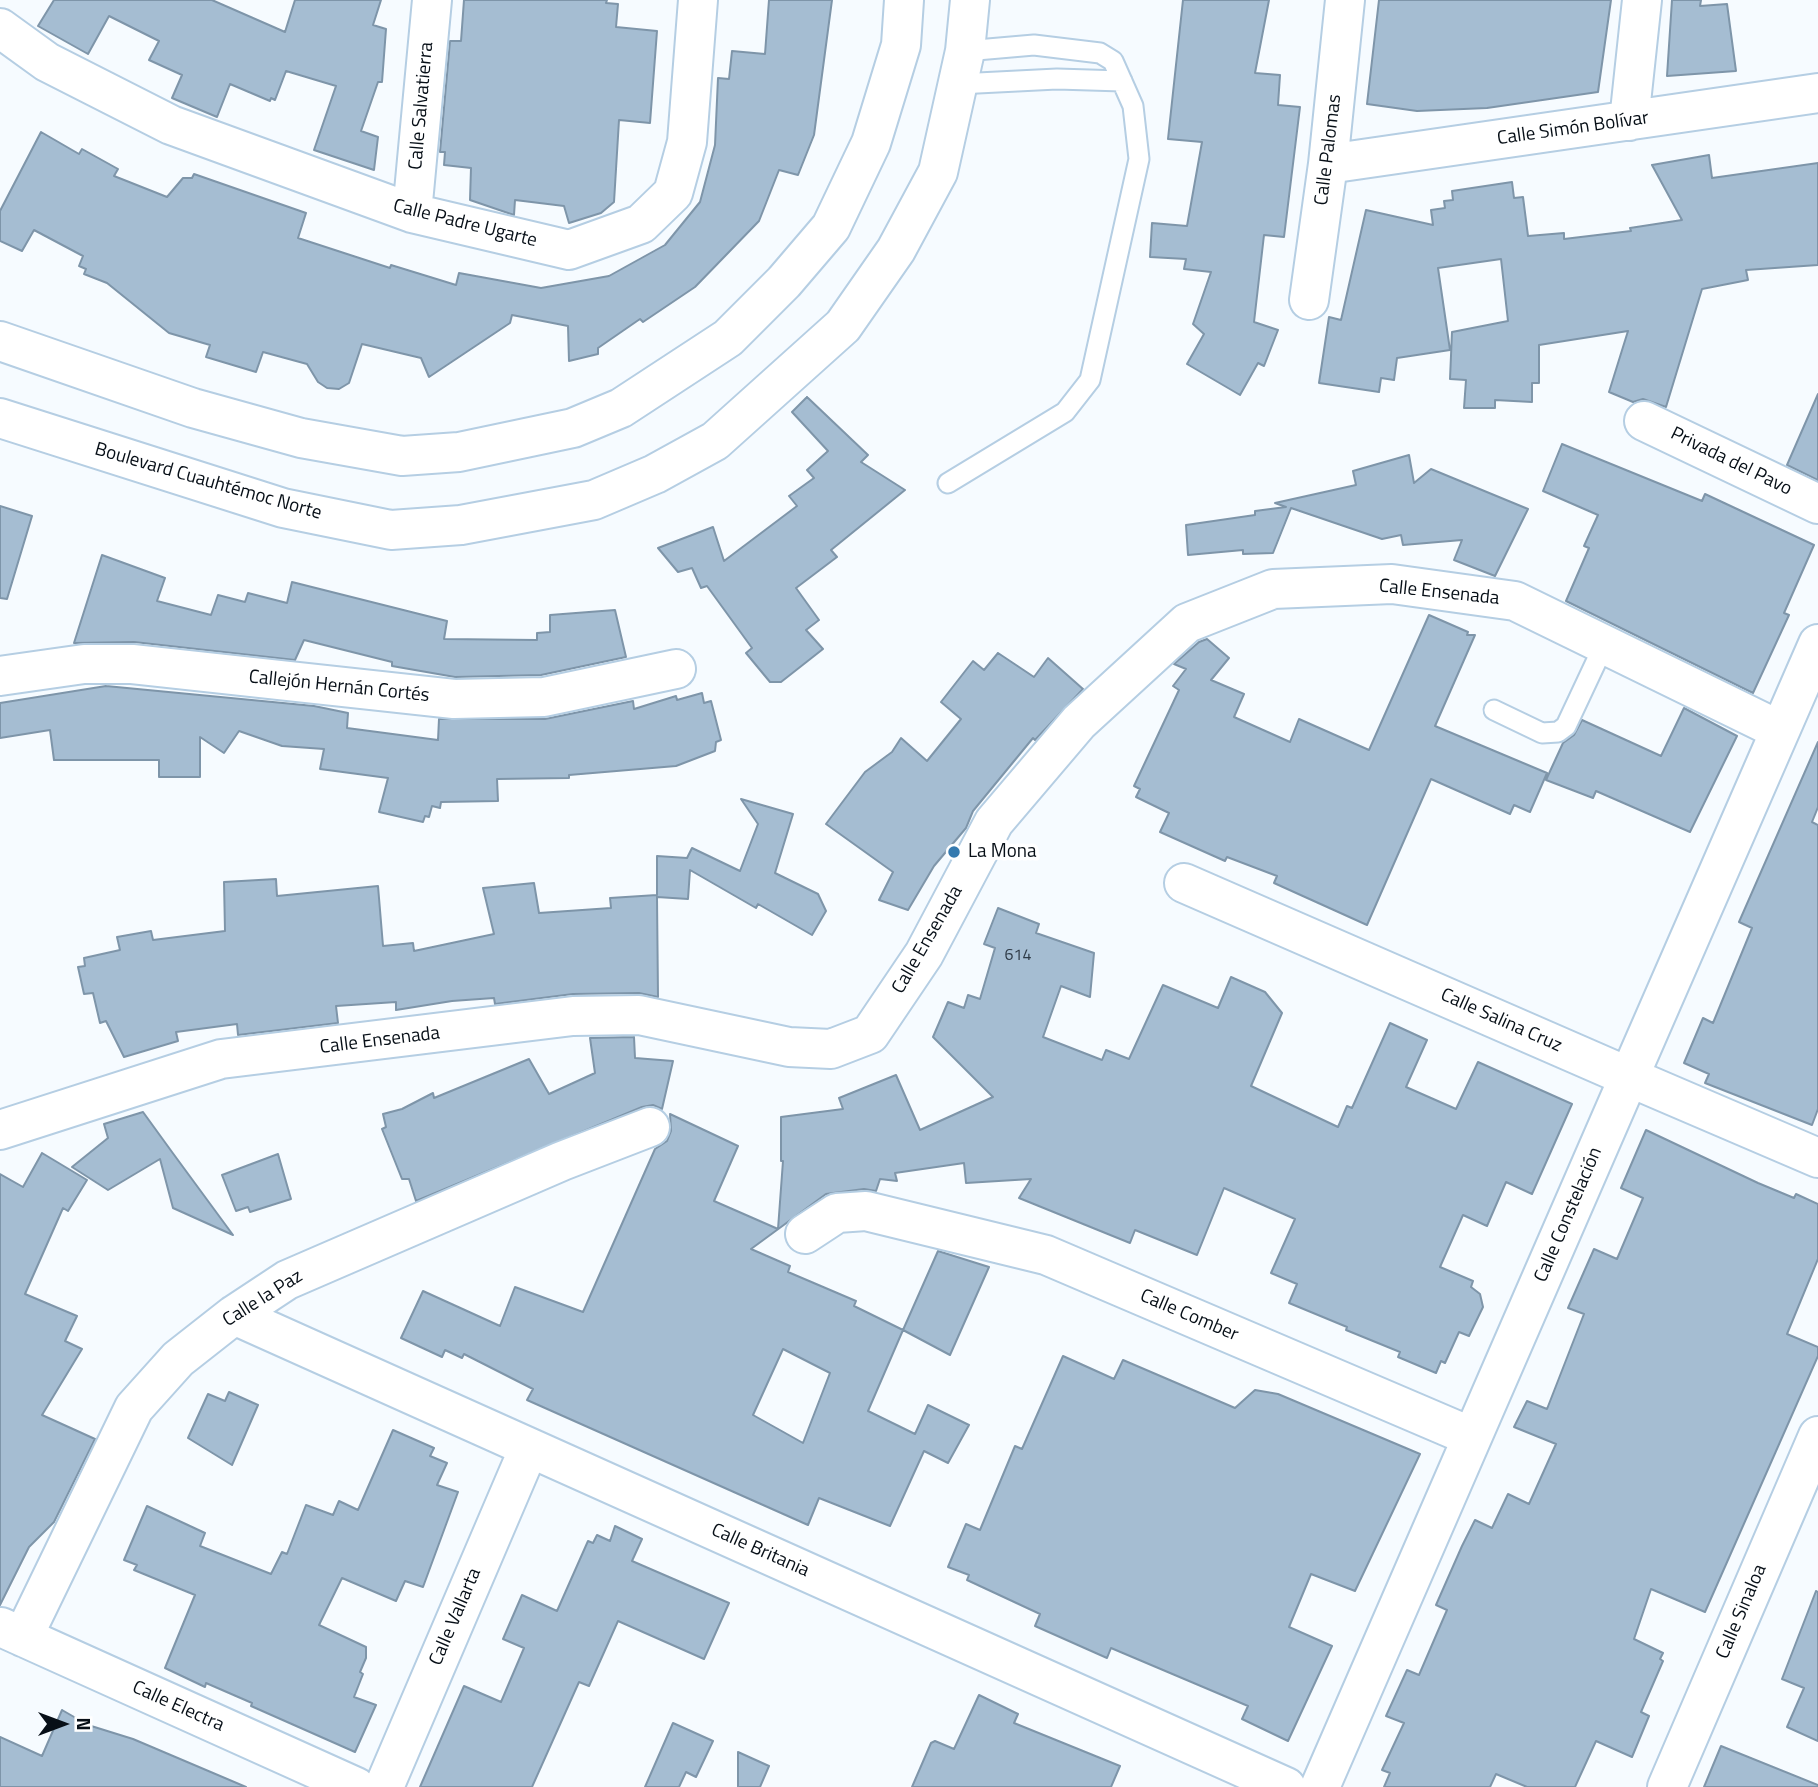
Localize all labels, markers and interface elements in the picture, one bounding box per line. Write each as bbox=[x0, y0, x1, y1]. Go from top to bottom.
street label: Calle Salvatierra bbox=[405, 41, 439, 171]
street label: Calle Palomas bbox=[1311, 93, 1347, 207]
street label: Calle Simón Bolívar bbox=[1496, 107, 1650, 151]
street label: Calle Padre Ugarte bbox=[391, 195, 539, 253]
street label: Privada del Pavo bbox=[1667, 423, 1795, 501]
street label: Boulevard Cuauhtémoc Norte bbox=[92, 439, 324, 525]
street label: Calle Ensenada bbox=[1378, 575, 1500, 611]
street label: Callejón Hernán Cortés bbox=[247, 666, 431, 708]
place label: La Mona bbox=[968, 841, 1036, 863]
marker: La Mona bbox=[946, 844, 962, 860]
street label: Calle Ensenada bbox=[888, 882, 968, 998]
house number: 614 bbox=[1005, 946, 1031, 966]
street label: Calle Salina Cruz bbox=[1437, 984, 1565, 1058]
street label: Calle Ensenada bbox=[319, 1022, 441, 1060]
street label: Calle Constelación bbox=[1530, 1144, 1608, 1286]
street label: Calle la Paz bbox=[219, 1266, 307, 1332]
street label: Calle Comber bbox=[1136, 1285, 1242, 1347]
street label: Calle Britania bbox=[707, 1519, 813, 1583]
street label: Calle Sinaloa bbox=[1712, 1561, 1772, 1663]
street label: Calle Vallarta bbox=[425, 1565, 487, 1669]
street label: Calle Electra bbox=[129, 1677, 227, 1737]
north arrow bbox=[28, 1689, 98, 1759]
text: N bbox=[70, 1717, 99, 1731]

